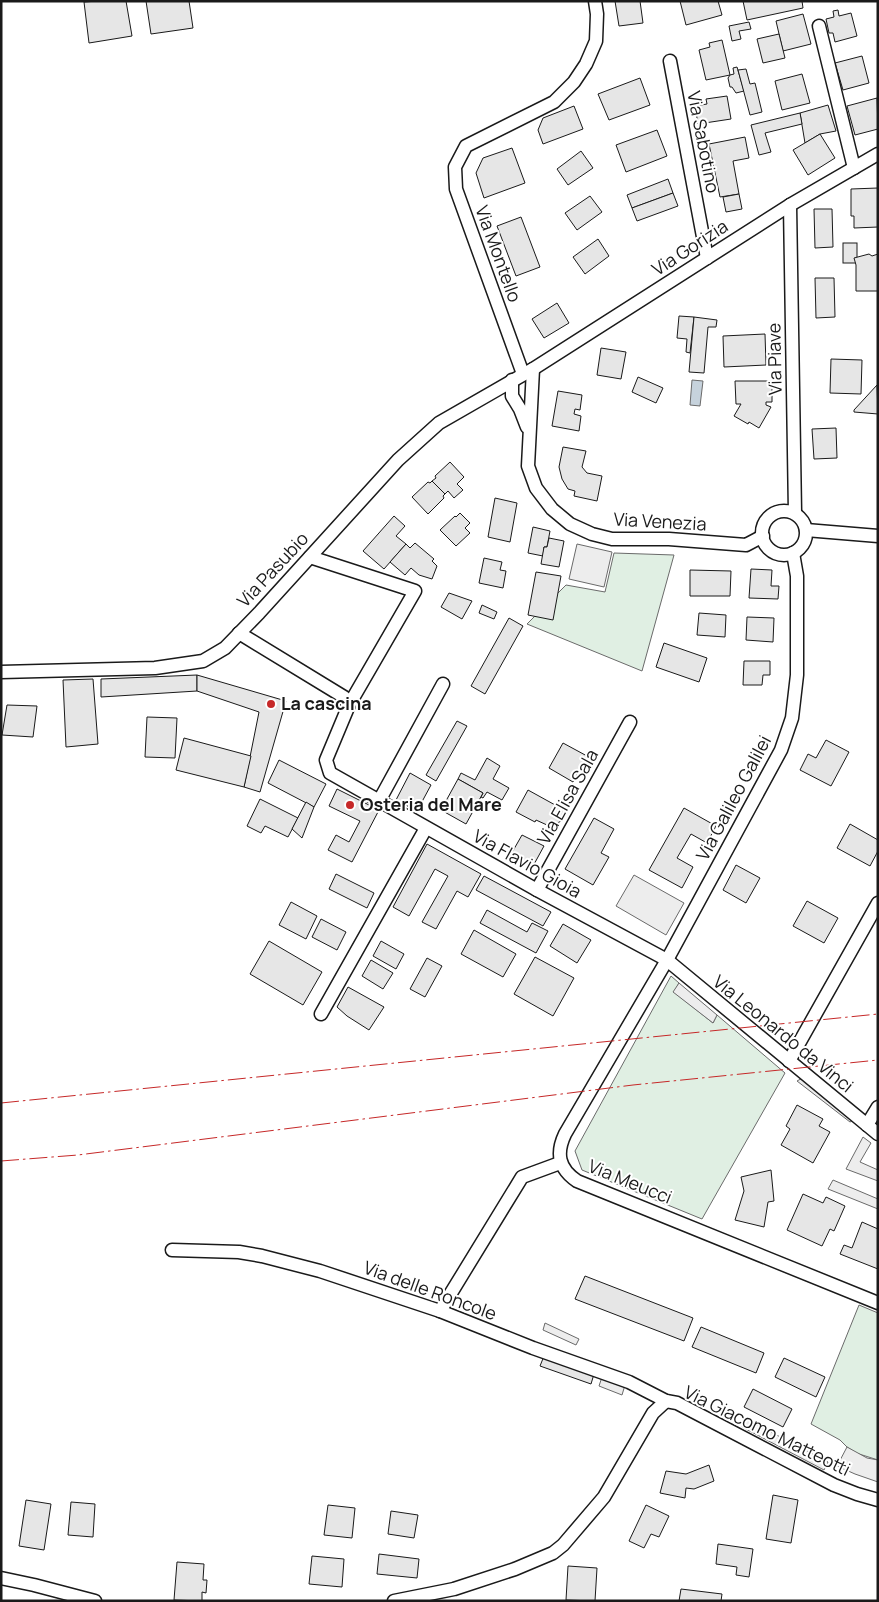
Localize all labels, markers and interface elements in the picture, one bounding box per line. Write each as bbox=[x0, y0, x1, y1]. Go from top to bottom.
street label: Via Sabotino bbox=[682, 89, 726, 195]
street label: Via Montello bbox=[470, 202, 528, 305]
street label: Via Gorizia bbox=[647, 214, 732, 281]
street label: Via Piave bbox=[761, 323, 787, 395]
street label: Via Venezia bbox=[613, 507, 707, 535]
street label: Via Pasubio bbox=[231, 527, 313, 612]
place label: La cascina bbox=[281, 691, 372, 715]
marker: La cascina bbox=[265, 698, 277, 710]
street label: Via Galileo Galilei bbox=[690, 731, 776, 864]
street label: Via Elisa Sala bbox=[531, 745, 603, 848]
place label: Osteria del Mare bbox=[360, 792, 502, 816]
marker: Osteria del Mare bbox=[344, 799, 356, 811]
street label: Via Flavio Gioia bbox=[469, 823, 586, 903]
street label: Via Leonardo da Vinci bbox=[708, 969, 859, 1097]
street label: Via Meucci bbox=[585, 1153, 676, 1209]
street label: Via delle Roncole bbox=[361, 1255, 500, 1325]
street label: Via Giacomo Matteotti bbox=[680, 1379, 855, 1481]

